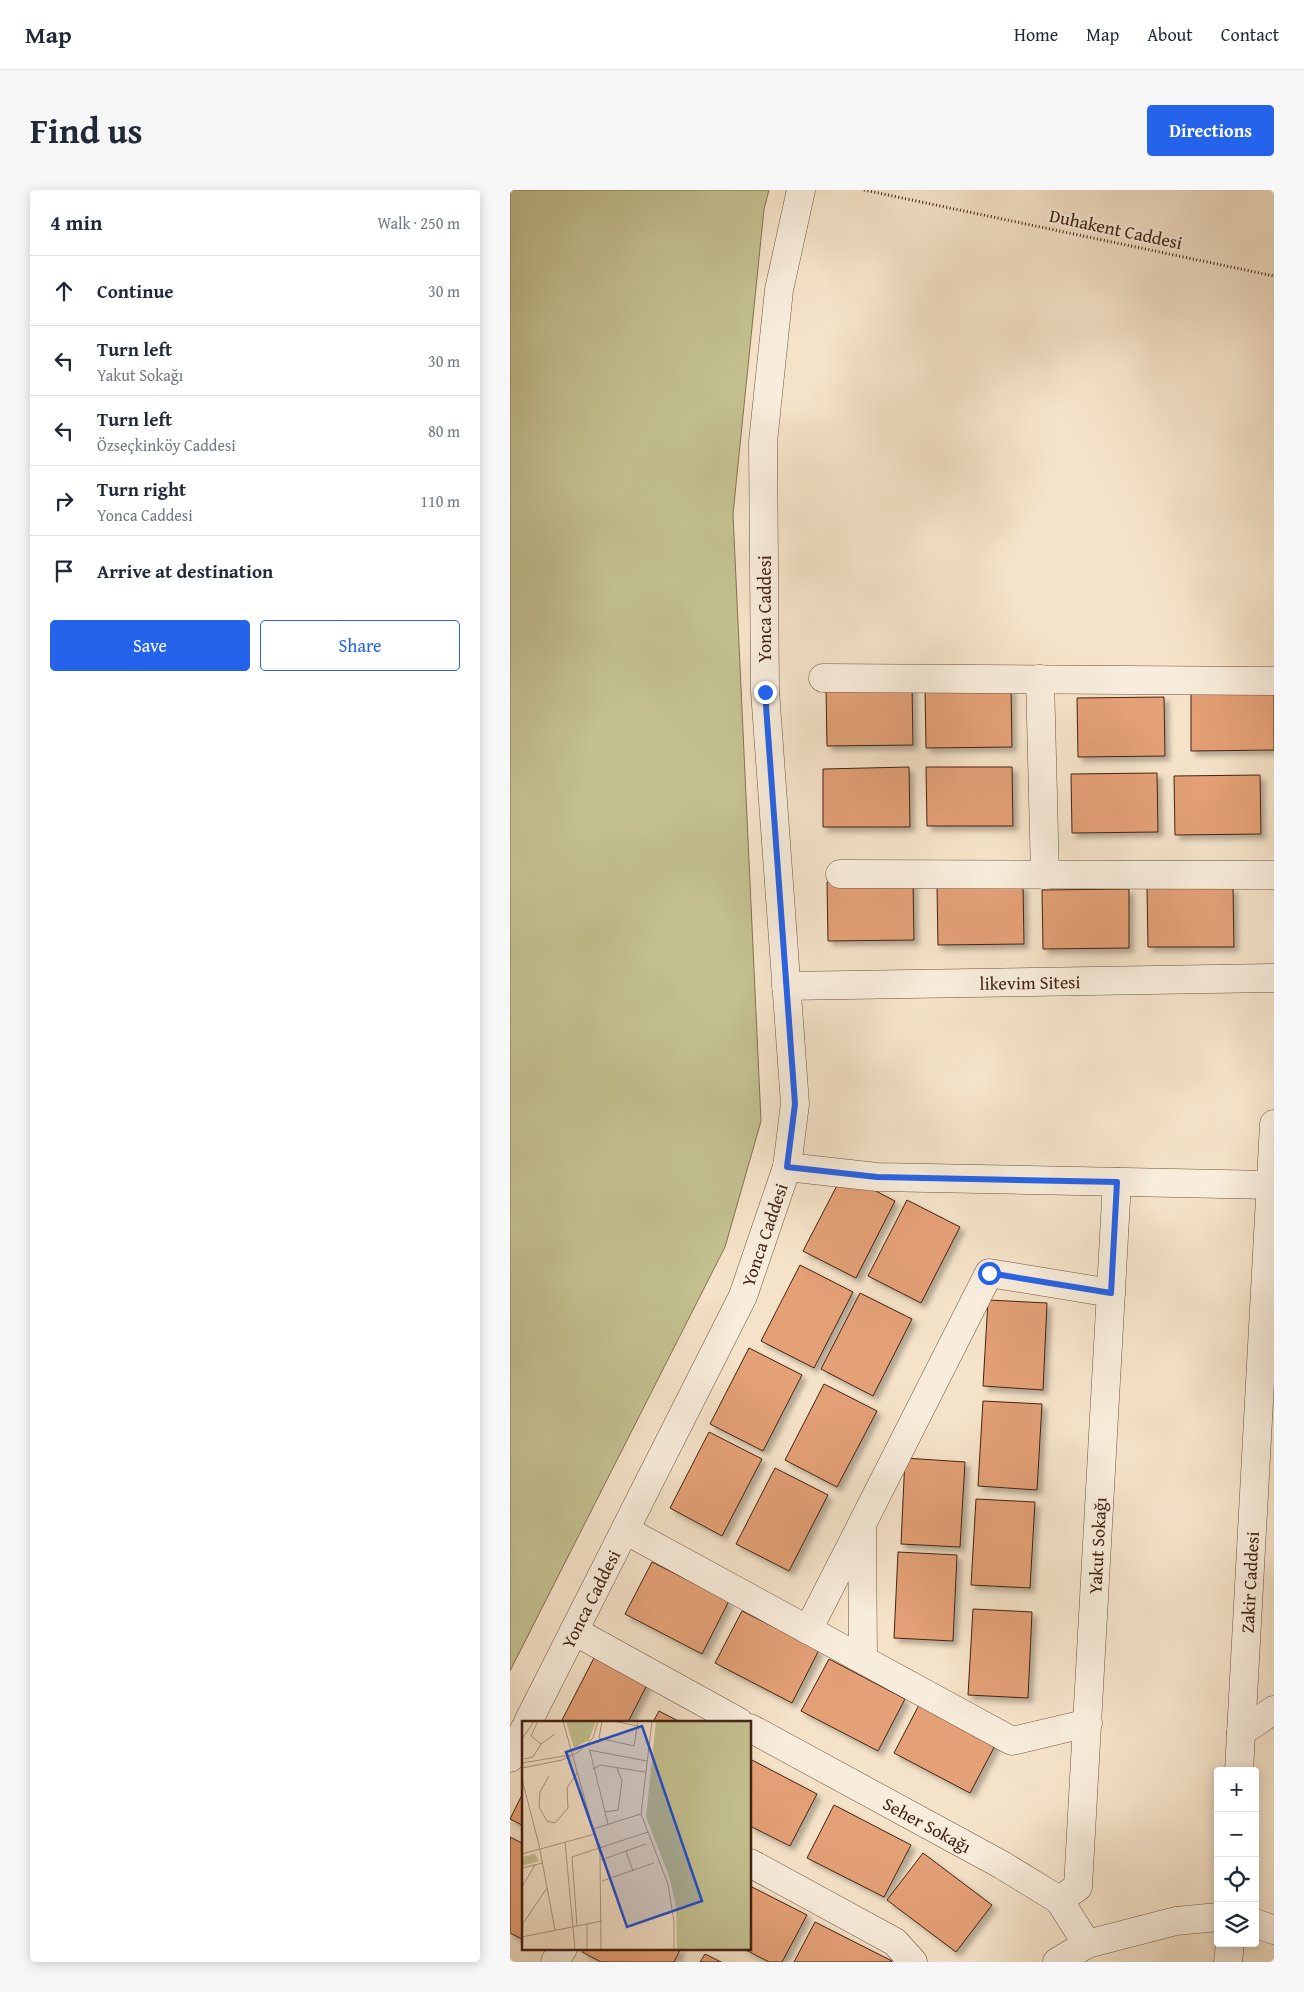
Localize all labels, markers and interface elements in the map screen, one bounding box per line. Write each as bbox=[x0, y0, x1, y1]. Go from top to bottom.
text: Map bbox=[25, 17, 72, 52]
text: Home bbox=[1014, 21, 1058, 48]
text: Map bbox=[1086, 21, 1119, 48]
text: About bbox=[1147, 21, 1193, 48]
text: Contact bbox=[1221, 21, 1279, 48]
text: Find us bbox=[30, 105, 143, 156]
button: Directions bbox=[1147, 105, 1274, 156]
street label: Duhakent Caddesi bbox=[1047, 202, 1185, 256]
text: 4 min bbox=[50, 207, 102, 238]
text: Walk · 250 m bbox=[377, 211, 460, 235]
icon: ahead bbox=[50, 277, 78, 305]
text: Continue bbox=[97, 277, 174, 305]
text: 30 m bbox=[428, 279, 460, 303]
text: Turn left bbox=[97, 335, 172, 363]
icon: left bbox=[50, 347, 78, 375]
text: 30 m bbox=[428, 349, 460, 373]
text: Yakut Sokağı bbox=[97, 363, 183, 387]
text: Turn left bbox=[97, 405, 172, 433]
icon: left bbox=[50, 417, 78, 445]
text: 80 m bbox=[428, 419, 460, 443]
text: Özseçkinköy Caddesi bbox=[97, 433, 236, 457]
text: Turn right bbox=[97, 475, 186, 503]
icon: right bbox=[50, 487, 78, 515]
text: 110 m bbox=[420, 489, 460, 513]
text: Yonca Caddesi bbox=[97, 503, 193, 527]
street label: Yonca Caddesi bbox=[751, 555, 778, 663]
icon: arrive bbox=[50, 557, 78, 585]
text: Arrive at destination bbox=[97, 557, 273, 585]
button: Save bbox=[50, 620, 250, 671]
button: Share bbox=[260, 620, 460, 671]
route end bbox=[754, 681, 777, 704]
street label: likevim Sitesi bbox=[979, 968, 1081, 996]
street label: Yonca Caddesi bbox=[734, 1179, 794, 1290]
route start bbox=[978, 1262, 1001, 1285]
street label: Yakut Sokağı bbox=[1081, 1496, 1113, 1595]
street label: Zakir Caddesi bbox=[1233, 1531, 1265, 1634]
street label: Yonca Caddesi bbox=[554, 1545, 626, 1653]
inset map bbox=[522, 1721, 751, 1950]
map controls bbox=[1214, 1767, 1259, 1947]
button: + bbox=[1214, 1767, 1259, 1812]
street label: Seher Sokağı bbox=[878, 1789, 976, 1859]
button: − bbox=[1214, 1812, 1259, 1857]
button: locate bbox=[1214, 1857, 1259, 1902]
button: layers bbox=[1214, 1902, 1259, 1947]

